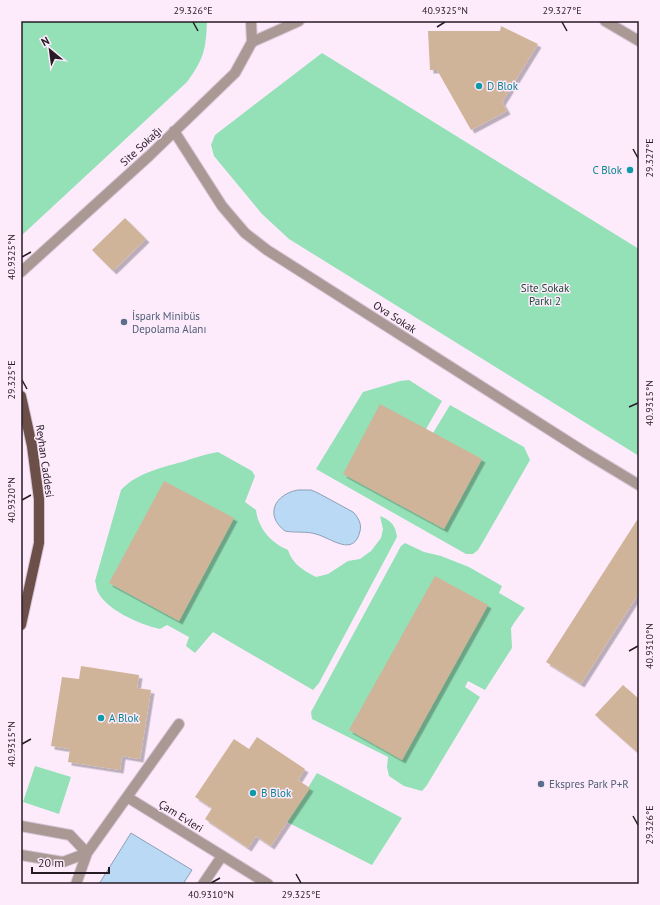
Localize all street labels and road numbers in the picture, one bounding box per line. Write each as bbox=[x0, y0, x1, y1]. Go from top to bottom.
street label: Site Sokağı bbox=[117, 123, 165, 169]
street label: Ova Sokak bbox=[371, 298, 420, 337]
street label: Reyhan Caddesi bbox=[33, 424, 57, 498]
street label: Çam Evleri bbox=[156, 797, 206, 835]

